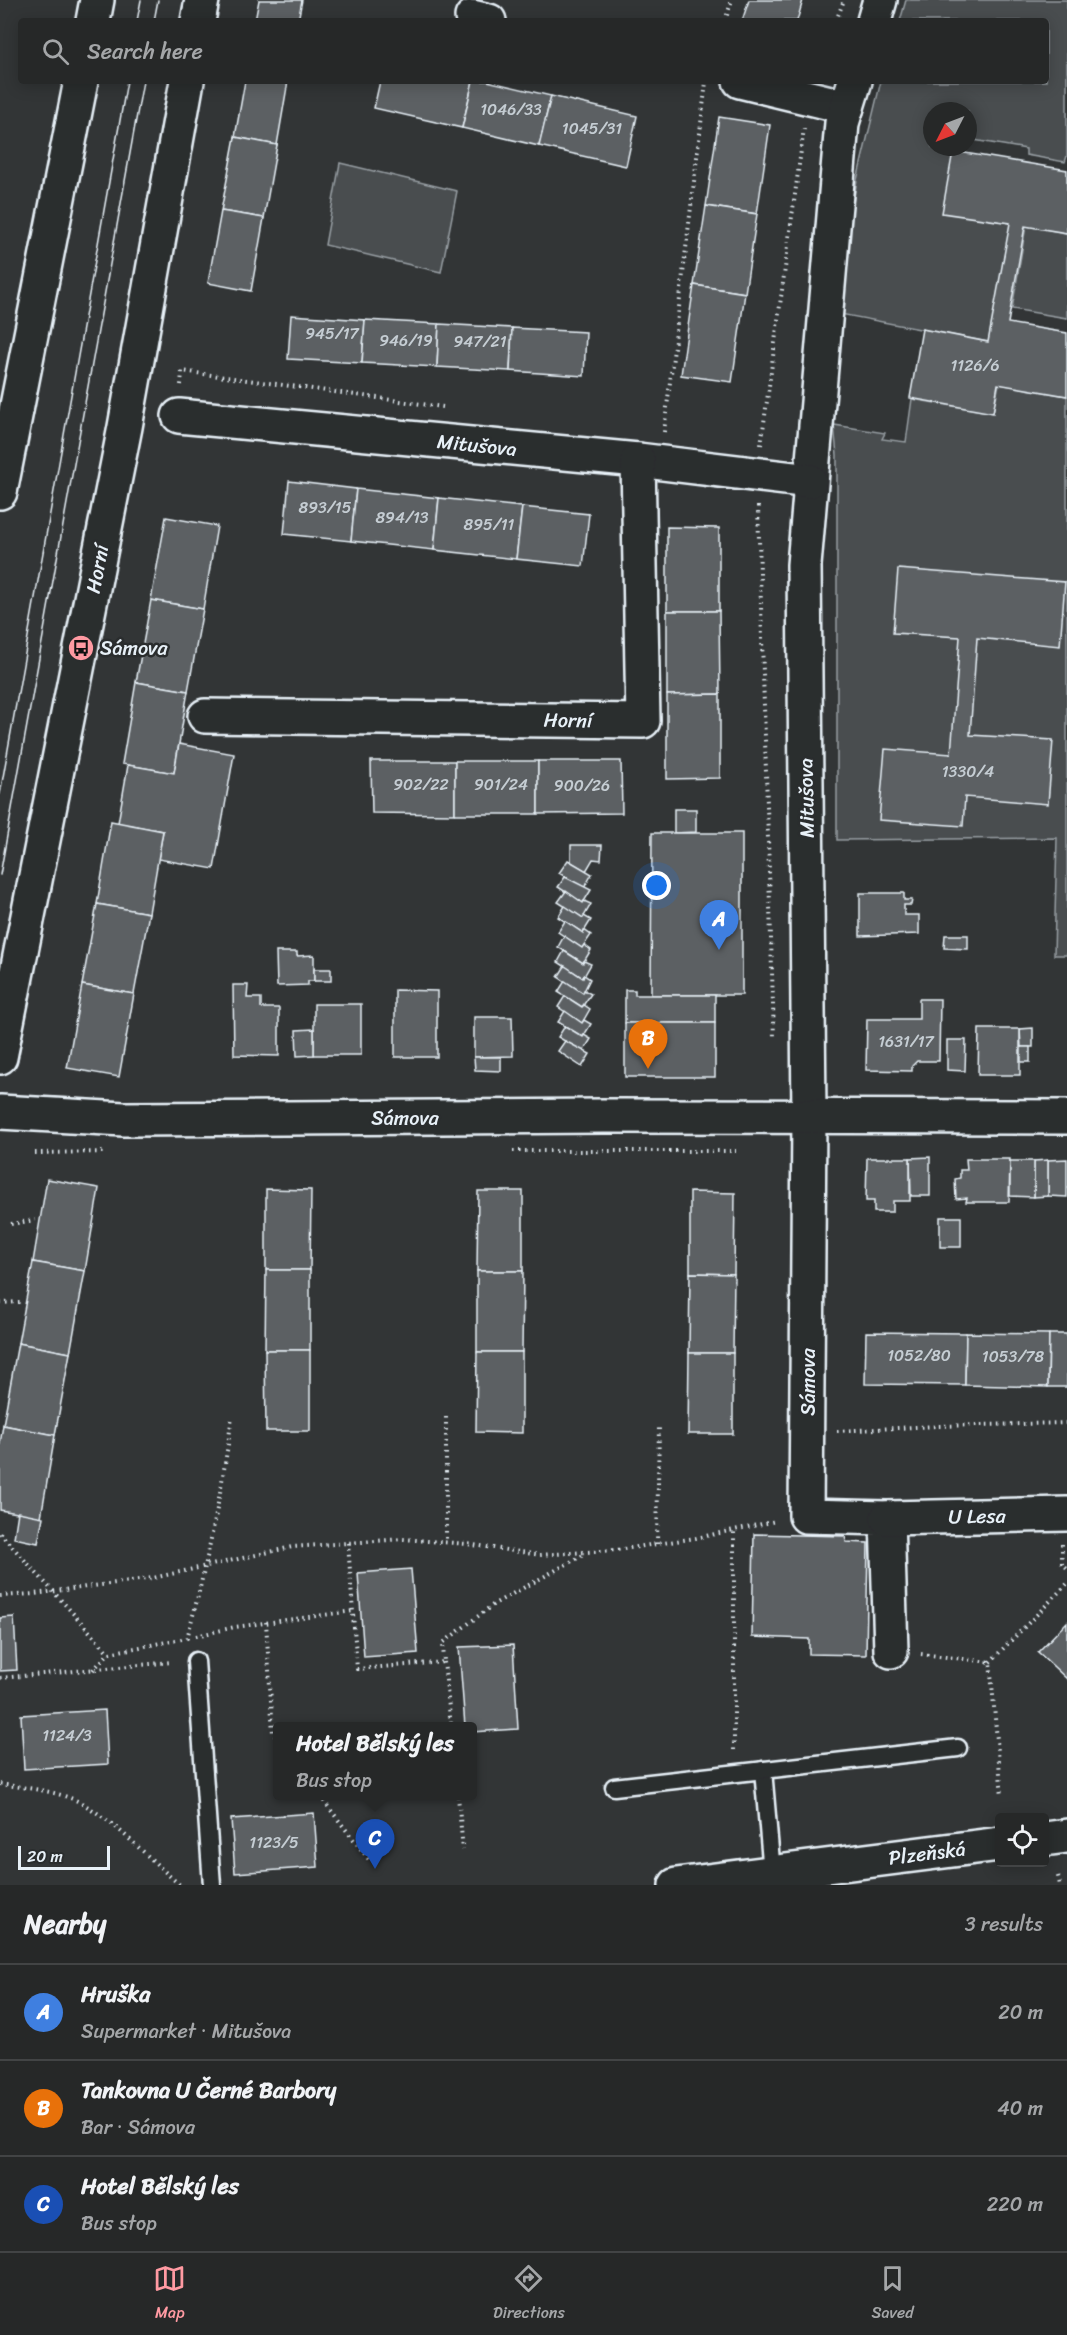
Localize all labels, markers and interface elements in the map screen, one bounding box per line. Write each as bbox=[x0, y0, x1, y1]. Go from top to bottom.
search box bbox=[18, 18, 1049, 84]
text: Search here bbox=[87, 32, 203, 71]
icon: search bbox=[39, 35, 72, 68]
house number: 1046/33 bbox=[480, 95, 542, 124]
north arrow bbox=[923, 102, 977, 156]
house number: 1045/31 bbox=[562, 114, 622, 143]
house number: 945/17 bbox=[305, 319, 360, 348]
house number: 946/19 bbox=[379, 326, 433, 355]
house number: 947/21 bbox=[454, 327, 507, 356]
house number: 1126/6 bbox=[950, 351, 1000, 380]
street label: Mitušova bbox=[435, 424, 518, 467]
house number: 893/15 bbox=[299, 493, 352, 522]
house number: 894/13 bbox=[375, 503, 429, 532]
house number: 895/11 bbox=[464, 510, 515, 539]
street label: Horní bbox=[76, 539, 120, 596]
place label: Sámova bbox=[100, 631, 168, 666]
bus stop icon: Sámova bbox=[66, 633, 96, 663]
street label: Horní bbox=[543, 703, 595, 738]
house number: 1330/4 bbox=[942, 757, 994, 786]
street label: Mitušova bbox=[788, 758, 825, 838]
house number: 902/22 bbox=[393, 770, 449, 799]
house number: 901/24 bbox=[474, 770, 528, 799]
house number: 900/26 bbox=[554, 771, 610, 800]
your location bbox=[642, 871, 671, 900]
pin: A bbox=[700, 900, 738, 950]
pin: B bbox=[628, 1020, 668, 1069]
house number: 1631/17 bbox=[878, 1027, 935, 1056]
street label: Sámova bbox=[371, 1101, 440, 1136]
house number: 1052/80 bbox=[887, 1341, 951, 1370]
house number: 1053/78 bbox=[982, 1342, 1044, 1371]
street label: Sámova bbox=[791, 1347, 826, 1416]
street label: U Lesa bbox=[948, 1498, 1007, 1534]
house number: 1124/3 bbox=[42, 1721, 92, 1750]
popup bbox=[273, 1722, 477, 1800]
text: Hotel Bělský les bbox=[296, 1724, 454, 1763]
text: Bus stop bbox=[296, 1763, 372, 1798]
map controls bbox=[995, 1813, 1049, 1867]
button: locate bbox=[995, 1813, 1049, 1867]
pin: C bbox=[356, 1820, 394, 1869]
house number: 1123/5 bbox=[249, 1828, 299, 1857]
street label: Plzeňská bbox=[887, 1831, 968, 1876]
text: 20 m bbox=[27, 1842, 63, 1871]
scale bar bbox=[18, 1843, 110, 1870]
text: Nearby bbox=[24, 1901, 106, 1947]
text: 3 results bbox=[965, 1907, 1043, 1942]
text: Hruška bbox=[81, 1975, 150, 2014]
text: A bbox=[37, 1995, 50, 2030]
text: 20 m bbox=[998, 1995, 1043, 2030]
text: Supermarket · Mitušova bbox=[81, 2014, 291, 2049]
text: Tankovna U Černé Barbory bbox=[81, 2071, 336, 2110]
text: B bbox=[37, 2091, 50, 2126]
text: 40 m bbox=[997, 2091, 1043, 2126]
text: Bar · Sámova bbox=[81, 2110, 195, 2145]
text: Hotel Bělský les bbox=[81, 2167, 239, 2206]
text: C bbox=[37, 2187, 50, 2222]
text: 220 m bbox=[987, 2187, 1043, 2222]
text: Bus stop bbox=[81, 2206, 157, 2241]
tab: Map bbox=[153, 2262, 186, 2327]
tab: Directions bbox=[493, 2262, 565, 2327]
tab: Saved bbox=[871, 2262, 914, 2327]

